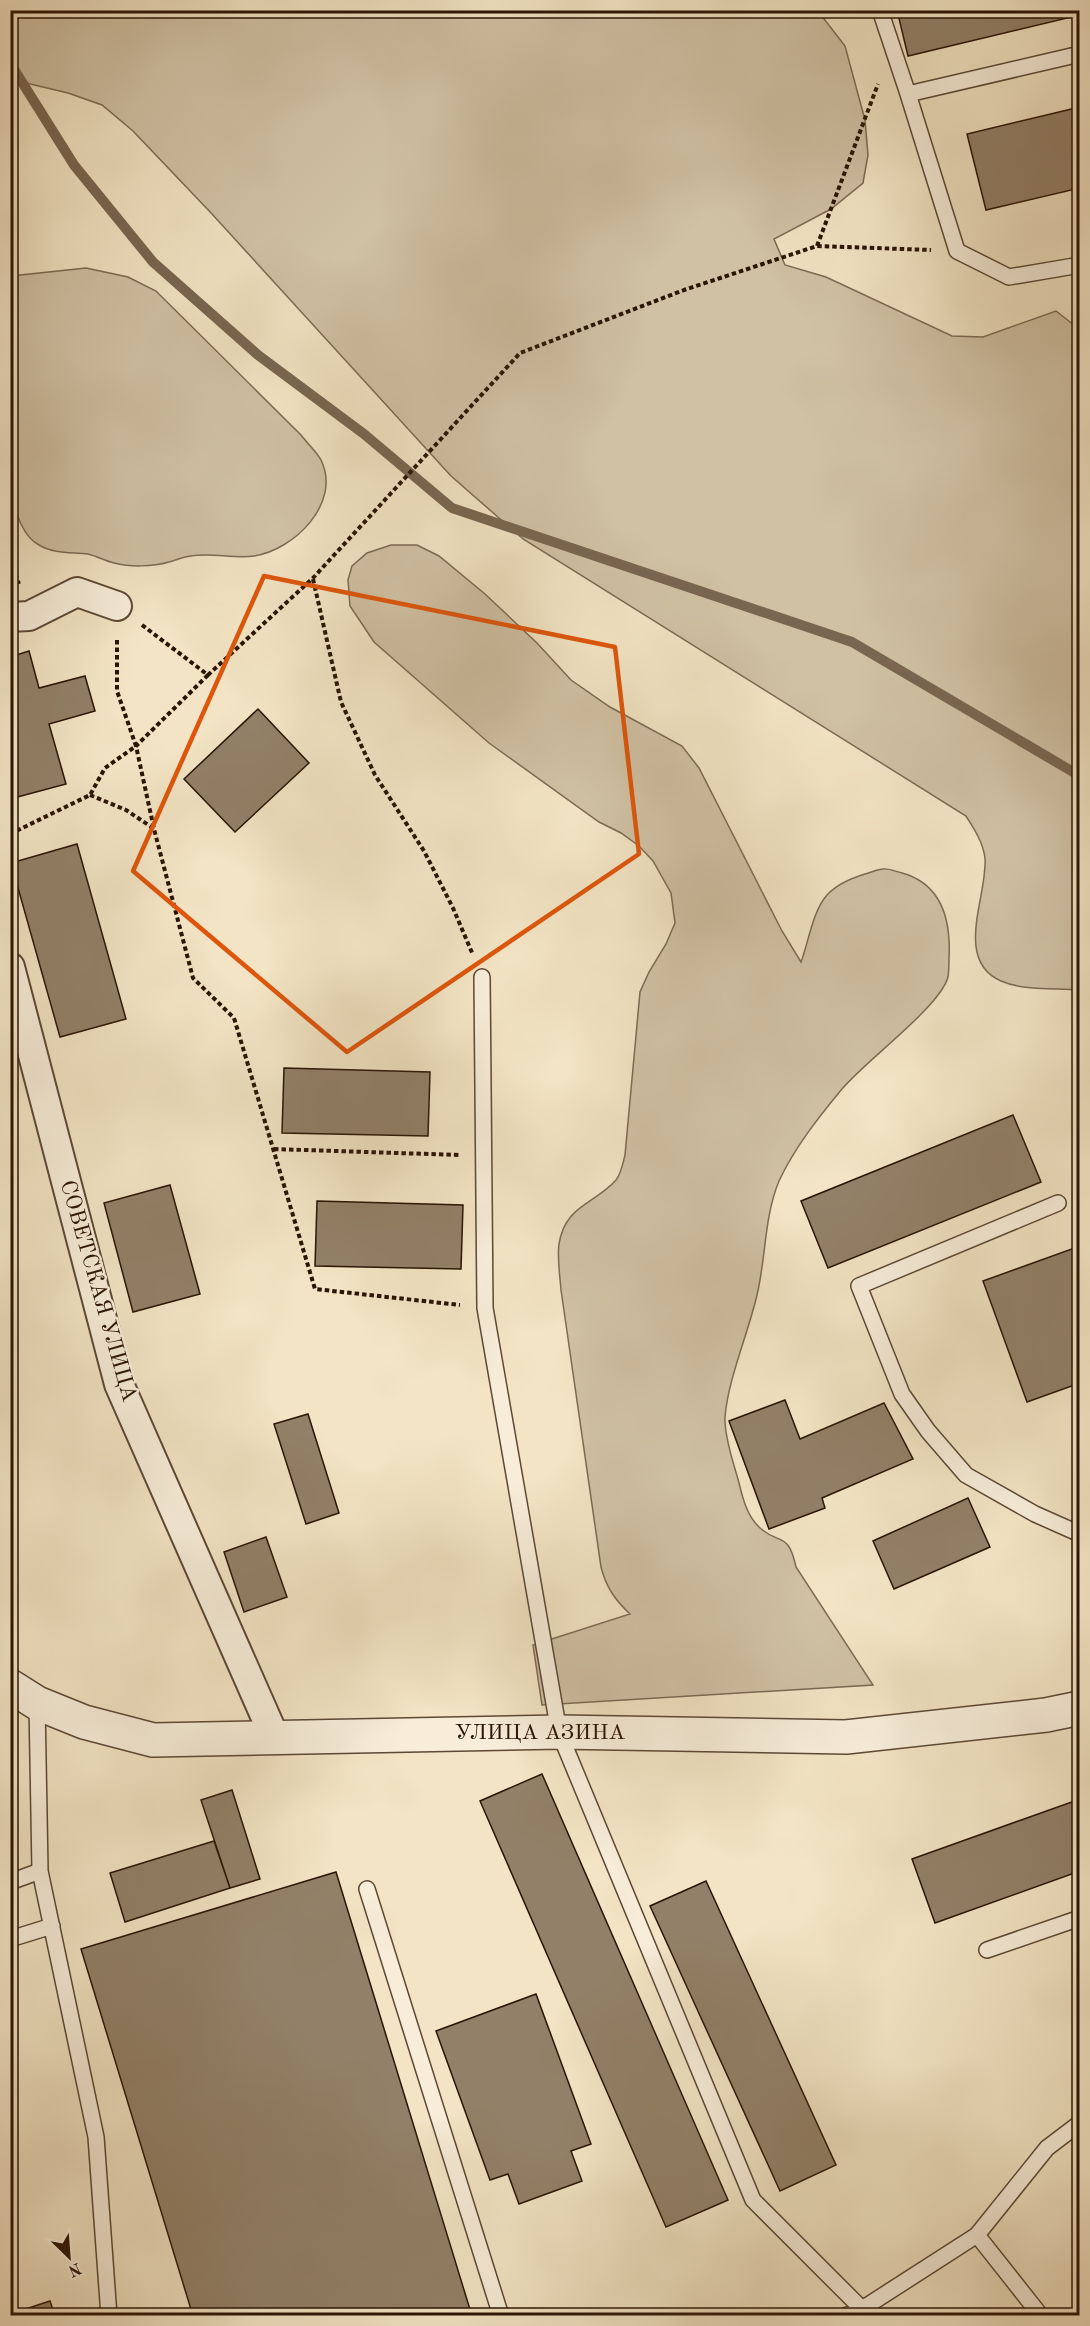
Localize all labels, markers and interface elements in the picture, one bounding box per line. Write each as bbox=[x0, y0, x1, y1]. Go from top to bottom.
street label: СОВЕТСКАЯ УЛИЦА bbox=[56, 1178, 140, 1404]
street label: УЛИЦА АЗИНА bbox=[455, 1722, 625, 1744]
north arrow bbox=[39, 2227, 99, 2287]
text: N bbox=[65, 2259, 83, 2279]

